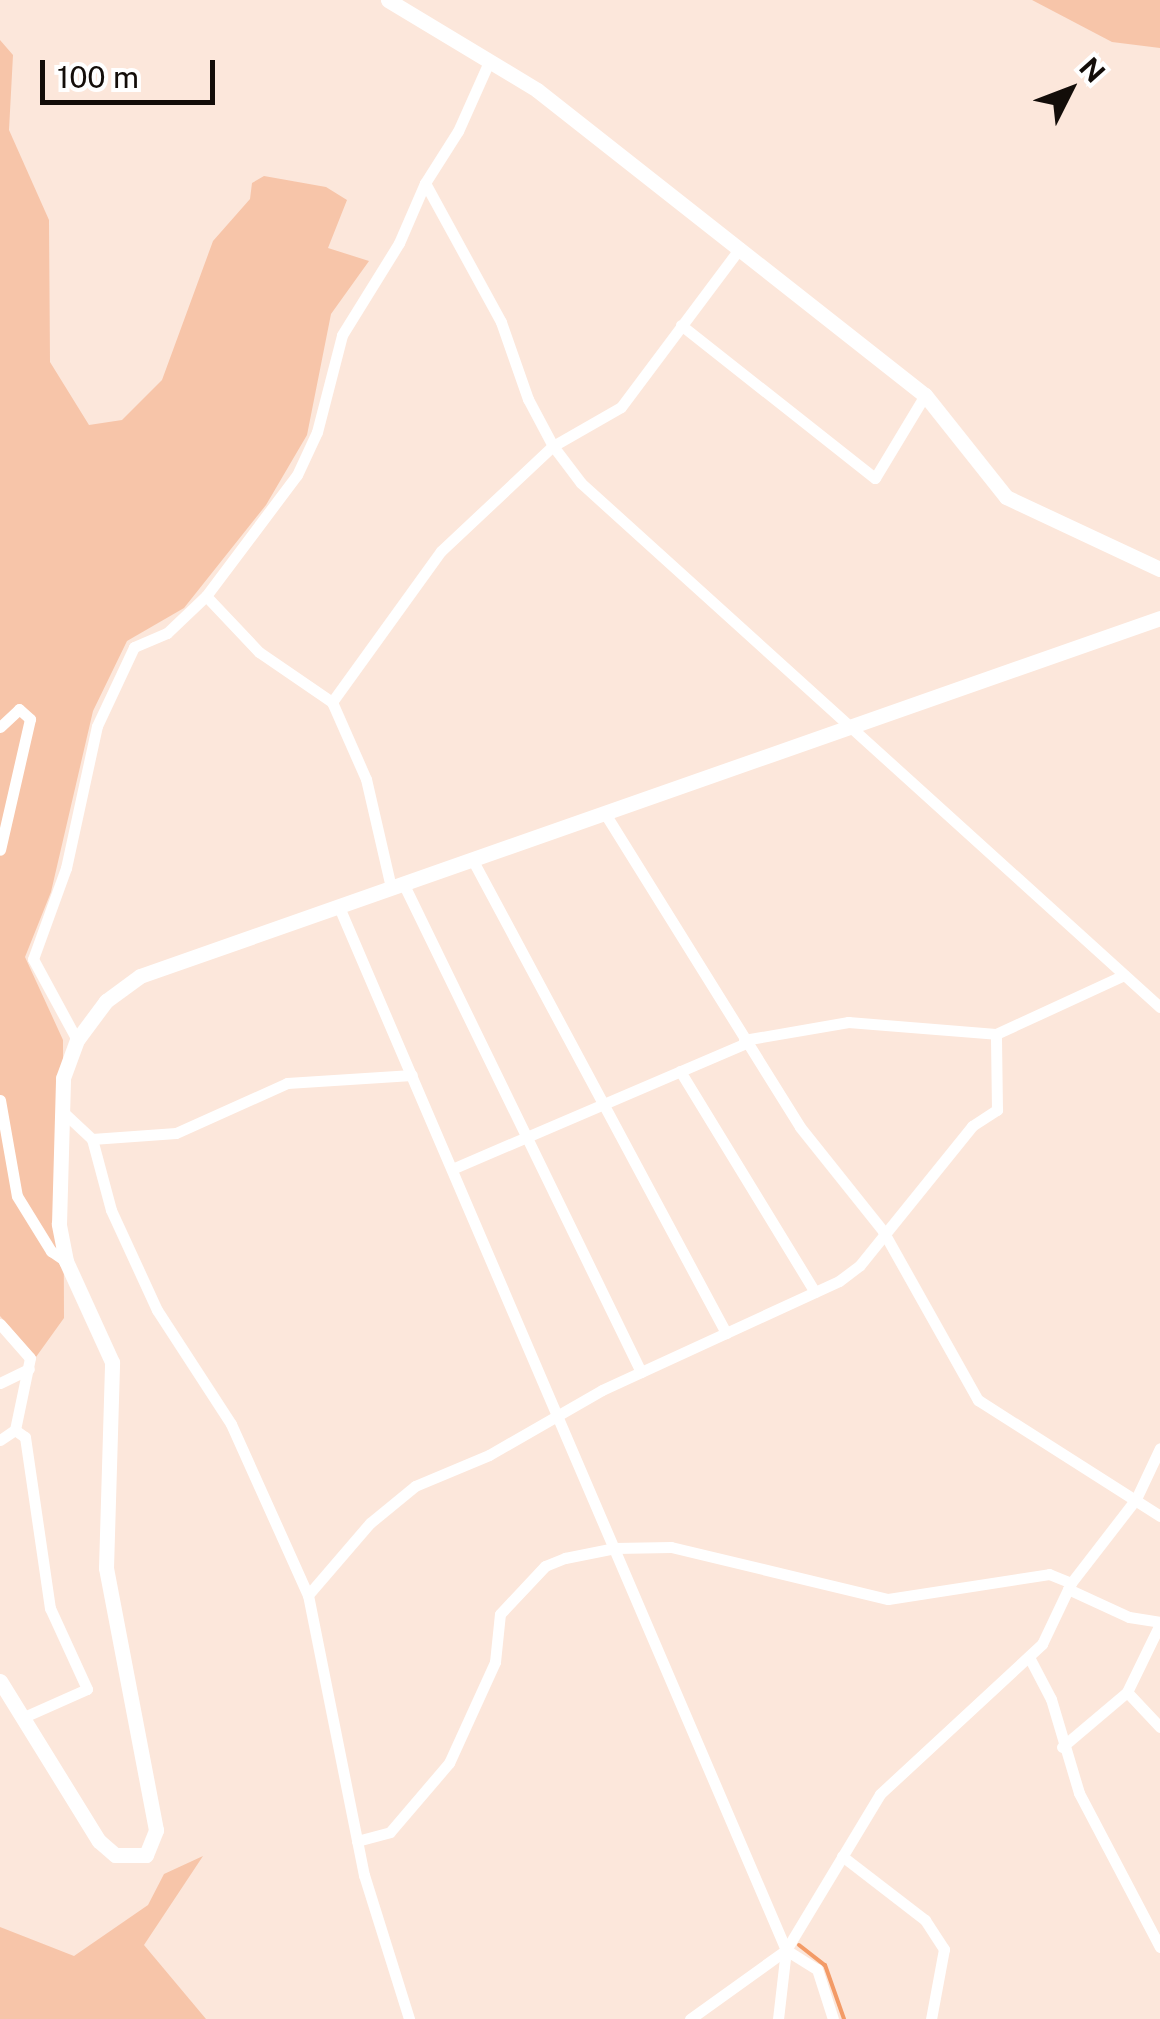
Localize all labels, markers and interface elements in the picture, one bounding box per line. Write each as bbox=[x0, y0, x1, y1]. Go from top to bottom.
scale bar bbox=[45, 40, 220, 102]
north arrow bbox=[1020, 40, 1120, 140]
text: N bbox=[1073, 50, 1112, 89]
text: 100 m bbox=[57, 59, 139, 95]

